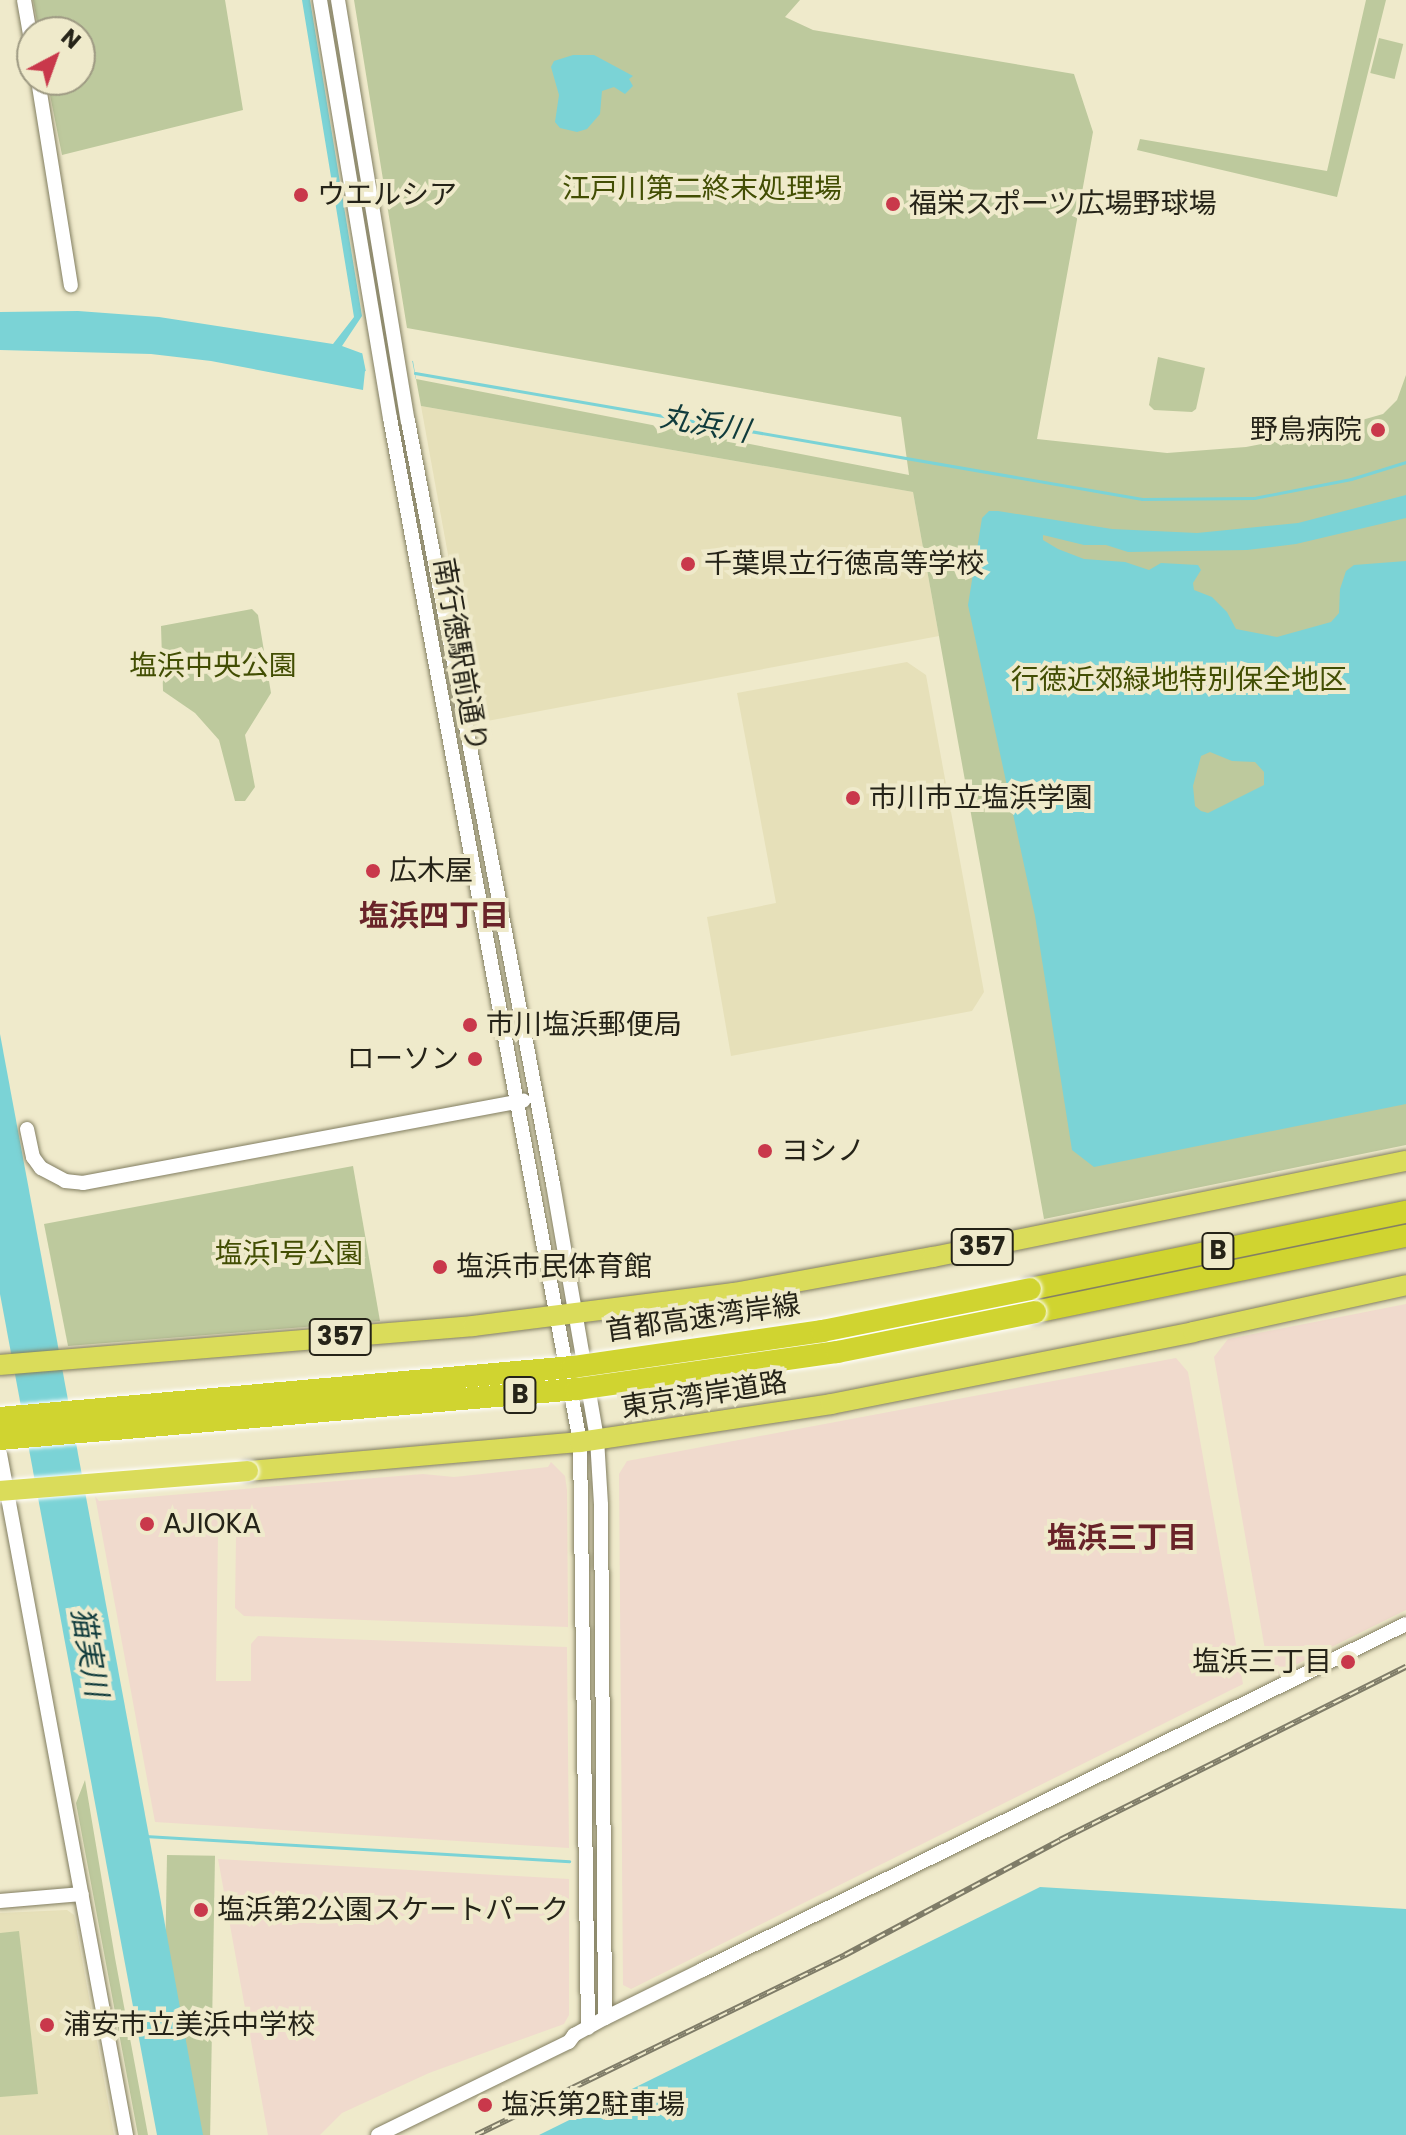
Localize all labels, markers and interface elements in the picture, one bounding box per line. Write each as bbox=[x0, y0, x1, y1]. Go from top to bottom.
north arrow bbox=[16, 16, 96, 96]
text: N bbox=[54, 22, 87, 56]
park label: 江戸川第二終末処理場 bbox=[562, 172, 842, 206]
place label: ウエルシア bbox=[317, 178, 457, 212]
marker: ウエルシア bbox=[292, 186, 310, 204]
place label: 福栄スポーツ広場野球場 bbox=[909, 187, 1217, 221]
marker: 福栄スポーツ広場野球場 bbox=[884, 195, 902, 213]
water label: 丸浜川 bbox=[658, 398, 752, 450]
place label: 野鳥病院 bbox=[1250, 413, 1362, 447]
marker: 野鳥病院 bbox=[1369, 421, 1387, 439]
place label: 千葉県立行徳高等学校 bbox=[704, 547, 984, 581]
marker: 千葉県立行徳高等学校 bbox=[679, 555, 697, 573]
street label: 南行徳駅前通り bbox=[426, 556, 494, 754]
park label: 塩浜中央公園 bbox=[129, 649, 297, 683]
park label: 行徳近郊緑地特別保全地区 bbox=[1011, 663, 1347, 697]
place label: 市川市立塩浜学園 bbox=[869, 781, 1093, 815]
marker: 市川市立塩浜学園 bbox=[844, 789, 862, 807]
place label: 広木屋 bbox=[389, 854, 473, 888]
marker: 広木屋 bbox=[364, 862, 382, 880]
district label: 塩浜四丁目 bbox=[359, 898, 509, 934]
place label: 市川塩浜郵便局 bbox=[486, 1008, 682, 1042]
marker: 市川塩浜郵便局 bbox=[461, 1016, 479, 1034]
place label: ローソン bbox=[347, 1042, 459, 1076]
marker: ローソン bbox=[466, 1050, 484, 1068]
place label: ヨシノ bbox=[781, 1134, 865, 1168]
marker: ヨシノ bbox=[756, 1142, 774, 1160]
road number: 357 bbox=[950, 1225, 1014, 1269]
road number: B bbox=[1200, 1229, 1236, 1273]
park label: 塩浜1号公園 bbox=[215, 1237, 363, 1271]
place label: 塩浜市民体育館 bbox=[456, 1250, 652, 1284]
marker: 塩浜市民体育館 bbox=[431, 1258, 449, 1276]
street label: 首都高速湾岸線 bbox=[604, 1288, 802, 1348]
road number: 357 bbox=[308, 1315, 372, 1359]
street label: 東京湾岸道路 bbox=[618, 1365, 790, 1425]
road number: B bbox=[502, 1373, 538, 1417]
place label: AJIOKA bbox=[163, 1507, 261, 1541]
marker: AJIOKA bbox=[138, 1515, 156, 1533]
district label: 塩浜三丁目 bbox=[1047, 1520, 1197, 1556]
water label: 猫実川 bbox=[63, 1605, 115, 1699]
place label: 塩浜三丁目 bbox=[1192, 1645, 1332, 1679]
marker: 塩浜三丁目 bbox=[1339, 1653, 1357, 1671]
place label: 塩浜第2公園スケートパーク bbox=[217, 1893, 569, 1927]
marker: 塩浜第2公園スケートパーク bbox=[192, 1901, 210, 1919]
place label: 浦安市立美浜中学校 bbox=[63, 2008, 315, 2042]
marker: 浦安市立美浜中学校 bbox=[38, 2016, 56, 2034]
place label: 塩浜第2駐車場 bbox=[501, 2088, 685, 2122]
marker: 塩浜第2駐車場 bbox=[476, 2096, 494, 2114]

